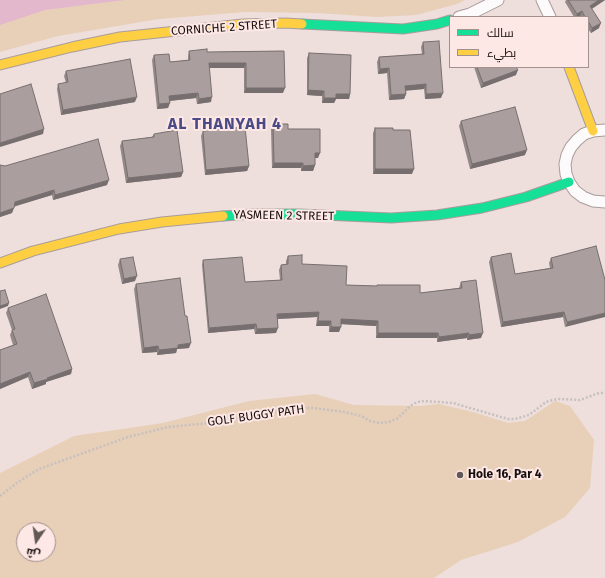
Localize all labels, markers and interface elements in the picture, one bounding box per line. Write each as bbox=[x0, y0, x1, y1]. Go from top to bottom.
legend bbox=[449, 16, 589, 68]
street label: CORNICHE 2 STREET bbox=[171, 17, 277, 39]
text: سالك bbox=[487, 26, 514, 40]
text: بطيء bbox=[487, 46, 516, 60]
district label: AL THANYAH 4 bbox=[168, 115, 282, 135]
street label: YASMEEN 2 STREET bbox=[234, 208, 334, 224]
street label: GOLF BUGGY PATH bbox=[207, 402, 305, 430]
place label: Hole 16, Par 4 bbox=[468, 468, 542, 482]
marker: Hole 16, Par 4 bbox=[455, 470, 465, 480]
north arrow bbox=[16, 522, 56, 562]
text: ش bbox=[25, 545, 42, 561]

